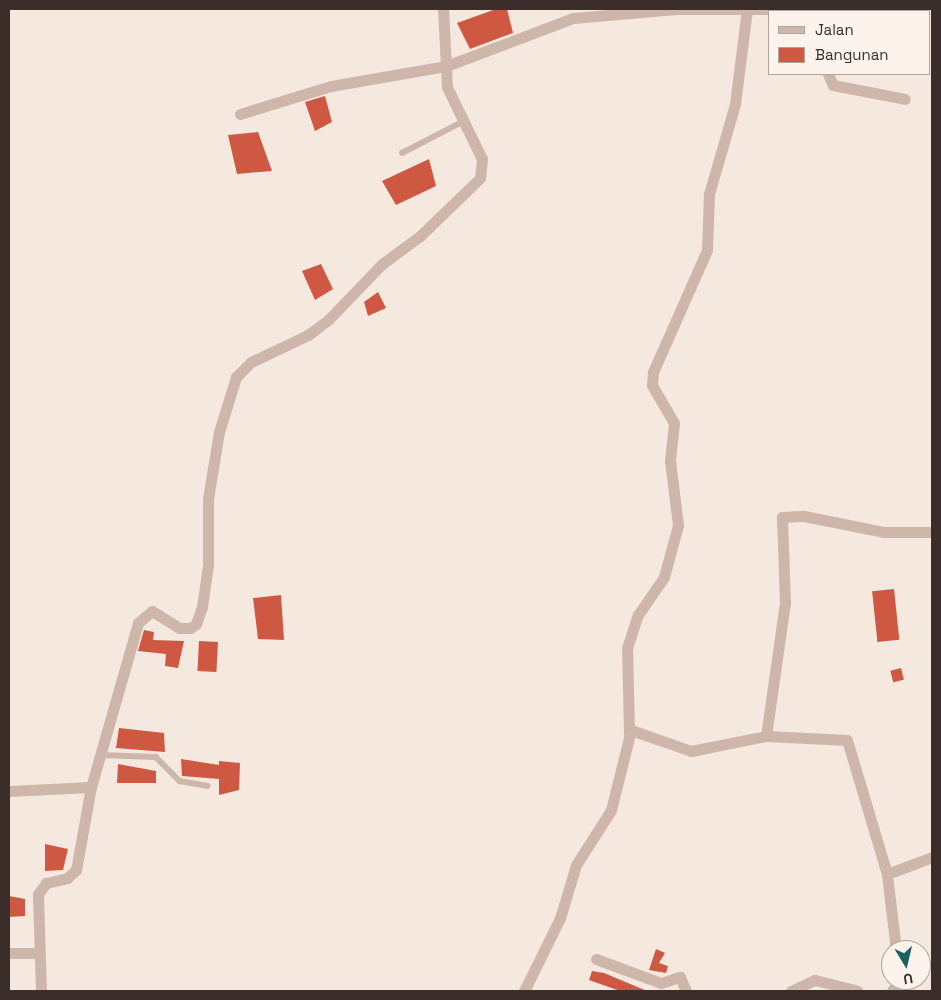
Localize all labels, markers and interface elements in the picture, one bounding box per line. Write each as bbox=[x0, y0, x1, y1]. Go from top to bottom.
legend bbox=[768, 10, 931, 75]
text: Jalan bbox=[815, 20, 854, 39]
text: Bangunan bbox=[815, 45, 889, 64]
north arrow bbox=[881, 940, 931, 990]
text: U bbox=[902, 969, 914, 988]

